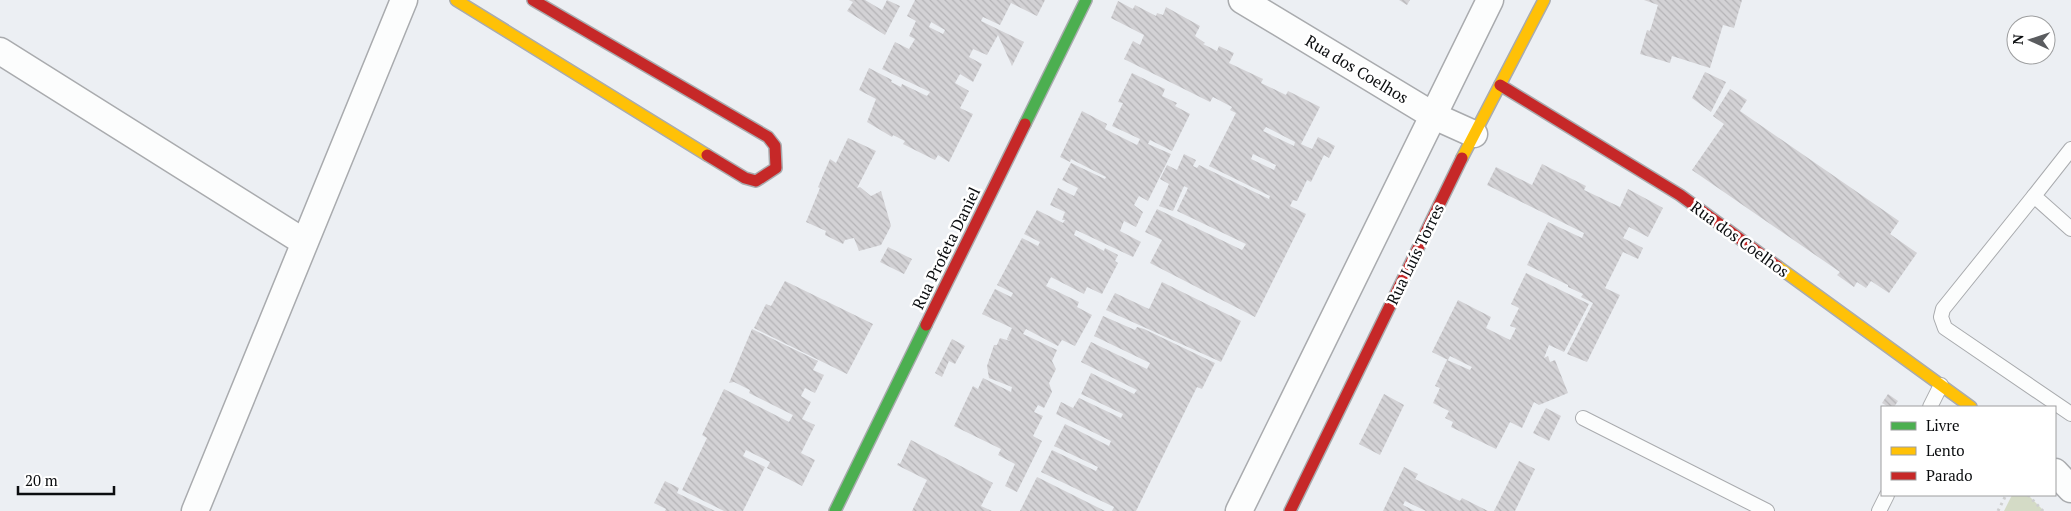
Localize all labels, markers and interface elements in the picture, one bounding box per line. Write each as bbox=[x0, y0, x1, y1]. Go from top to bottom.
north arrow bbox=[2006, 15, 2056, 65]
street label: Rua dos Coelhos bbox=[1301, 30, 1413, 109]
text: N bbox=[2008, 33, 2027, 45]
street label: Rua Profeta Daniel bbox=[907, 183, 985, 313]
street label: Rua dos Coelhos bbox=[1686, 196, 1794, 282]
street label: Rua Luís Torres bbox=[1381, 200, 1449, 308]
legend bbox=[1881, 406, 2056, 496]
text: Livre bbox=[1926, 415, 1960, 435]
text: Lento bbox=[1926, 440, 1965, 460]
scale bar bbox=[18, 464, 114, 496]
text: Parado bbox=[1926, 465, 1972, 485]
text: 20 m bbox=[25, 470, 58, 490]

